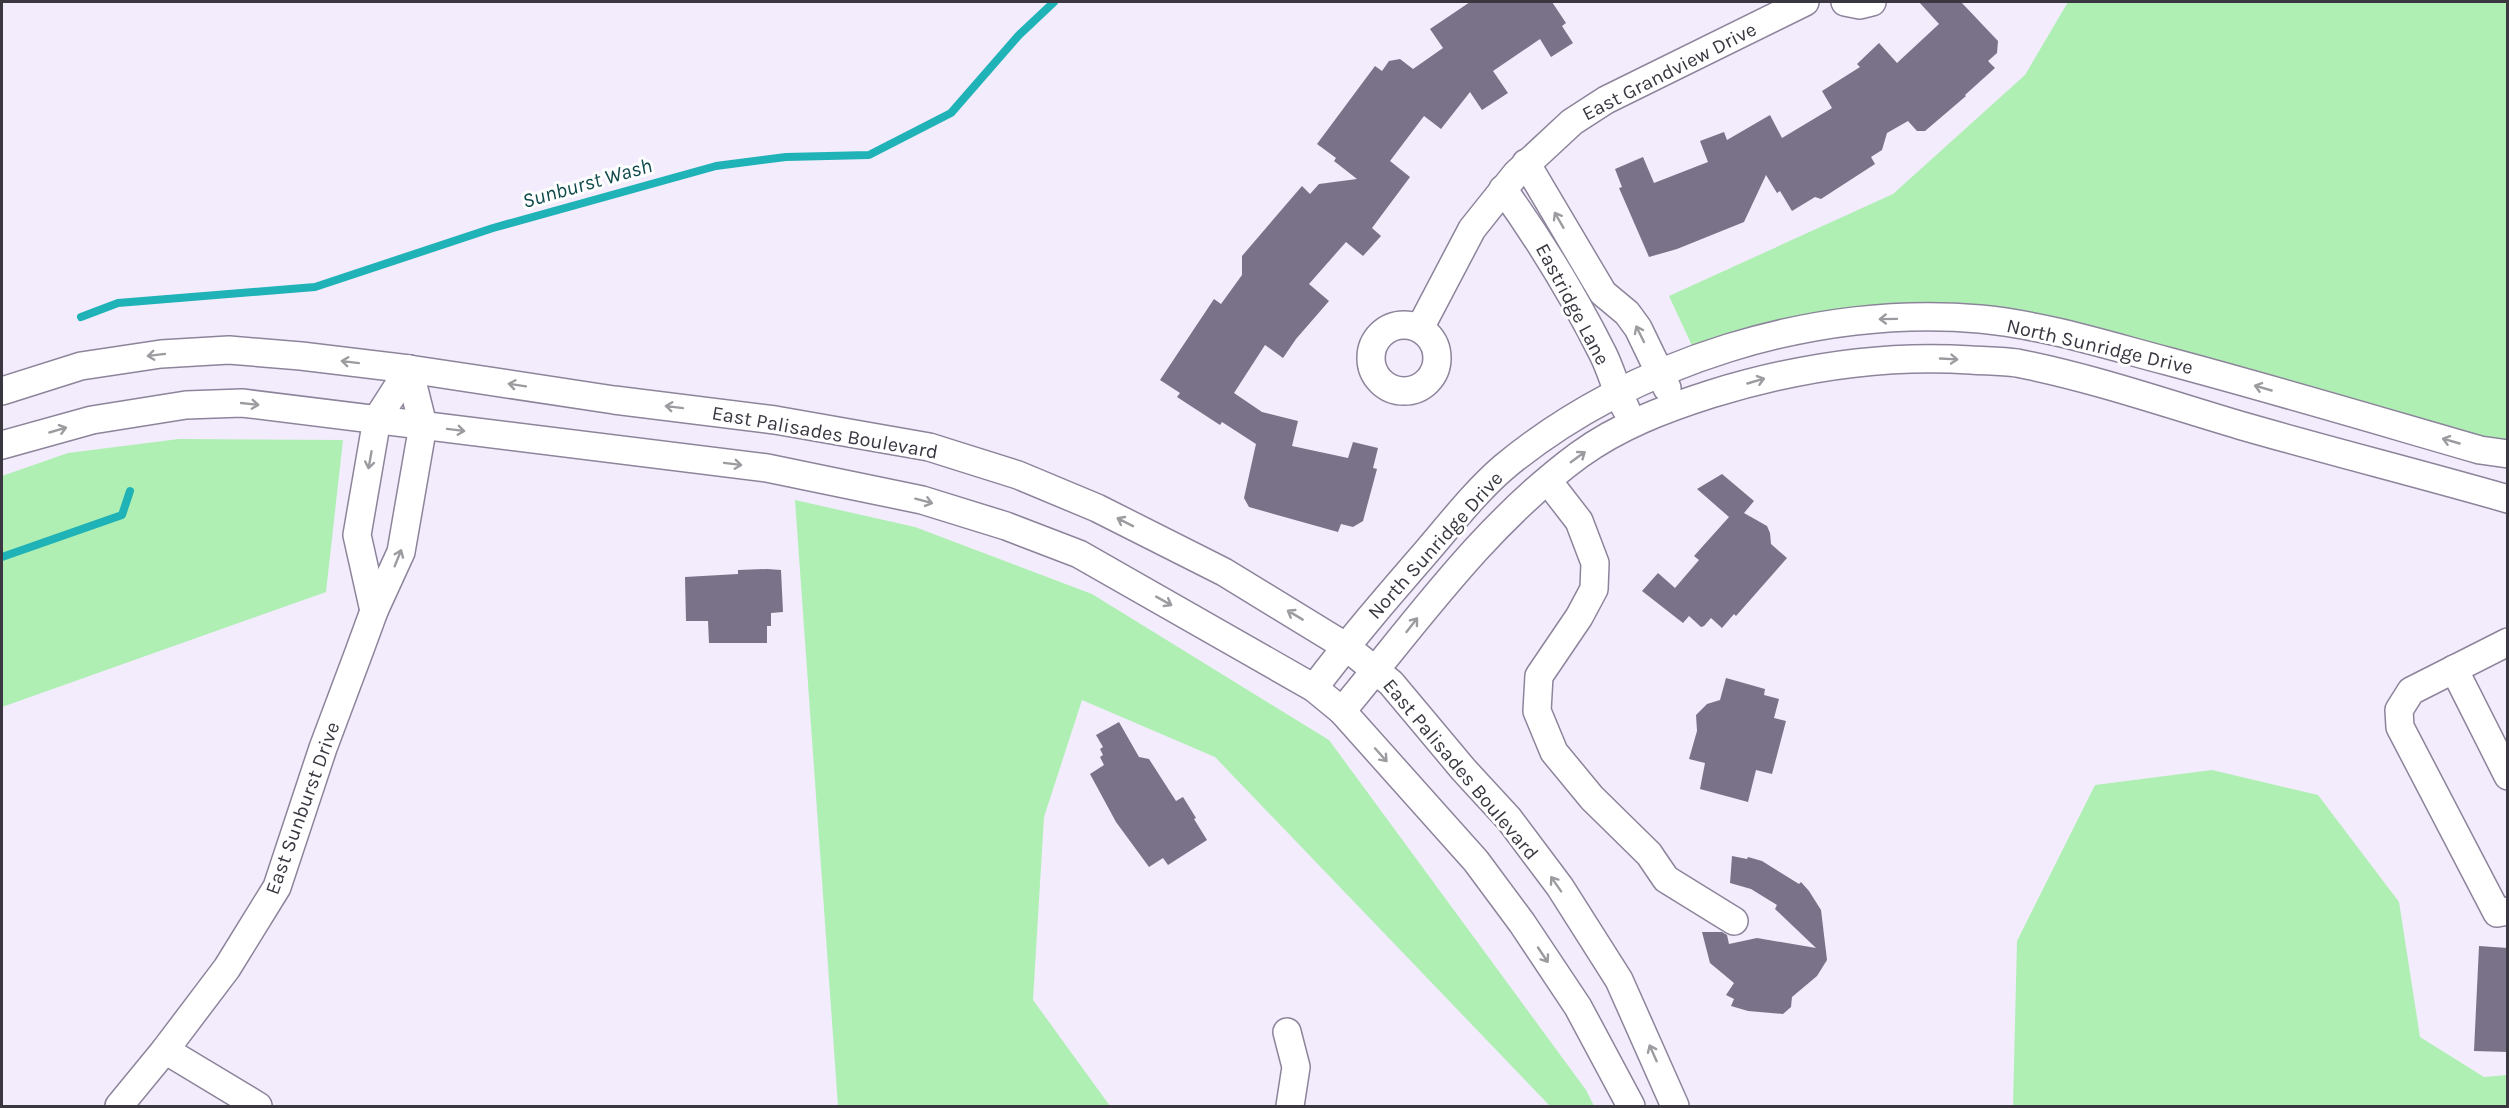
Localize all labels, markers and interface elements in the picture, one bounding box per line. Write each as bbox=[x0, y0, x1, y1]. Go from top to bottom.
street label: East Grandview Drive bbox=[1578, 18, 1760, 125]
water label: Sunburst Wash bbox=[519, 153, 655, 213]
one-way arrow bbox=[1553, 212, 1565, 229]
street label: Eastridge Lane bbox=[1531, 240, 1614, 369]
one-way arrow bbox=[1878, 313, 1898, 325]
street label: North Sunridge Drive bbox=[2004, 314, 2195, 379]
one-way arrow bbox=[1634, 326, 1646, 344]
one-way arrow bbox=[147, 350, 167, 361]
one-way arrow bbox=[1939, 353, 1958, 364]
one-way arrow bbox=[341, 356, 361, 367]
one-way arrow bbox=[1746, 374, 1765, 386]
one-way arrow bbox=[508, 380, 527, 391]
one-way arrow bbox=[2254, 382, 2273, 393]
one-way arrow bbox=[240, 399, 260, 410]
street label: East Palisades Boulevard bbox=[710, 401, 940, 464]
one-way arrow bbox=[664, 402, 684, 413]
one-way arrow bbox=[48, 423, 67, 435]
one-way arrow bbox=[446, 424, 466, 435]
one-way arrow bbox=[2441, 435, 2460, 447]
one-way arrow bbox=[364, 450, 375, 469]
one-way arrow bbox=[1570, 451, 1586, 463]
one-way arrow bbox=[723, 459, 743, 470]
street label: North Sunridge Drive bbox=[1363, 467, 1508, 624]
one-way arrow bbox=[915, 496, 934, 508]
one-way arrow bbox=[1116, 515, 1134, 527]
one-way arrow bbox=[393, 549, 404, 568]
one-way arrow bbox=[1155, 596, 1172, 608]
one-way arrow bbox=[1287, 609, 1304, 622]
one-way arrow bbox=[1405, 617, 1418, 633]
street label: East Palisades Boulevard bbox=[1378, 674, 1543, 864]
street label: East Sunburst Drive bbox=[261, 719, 344, 898]
one-way arrow bbox=[1374, 747, 1388, 762]
one-way arrow bbox=[1550, 876, 1563, 892]
one-way arrow bbox=[1538, 946, 1550, 963]
one-way arrow bbox=[1646, 1044, 1658, 1062]

